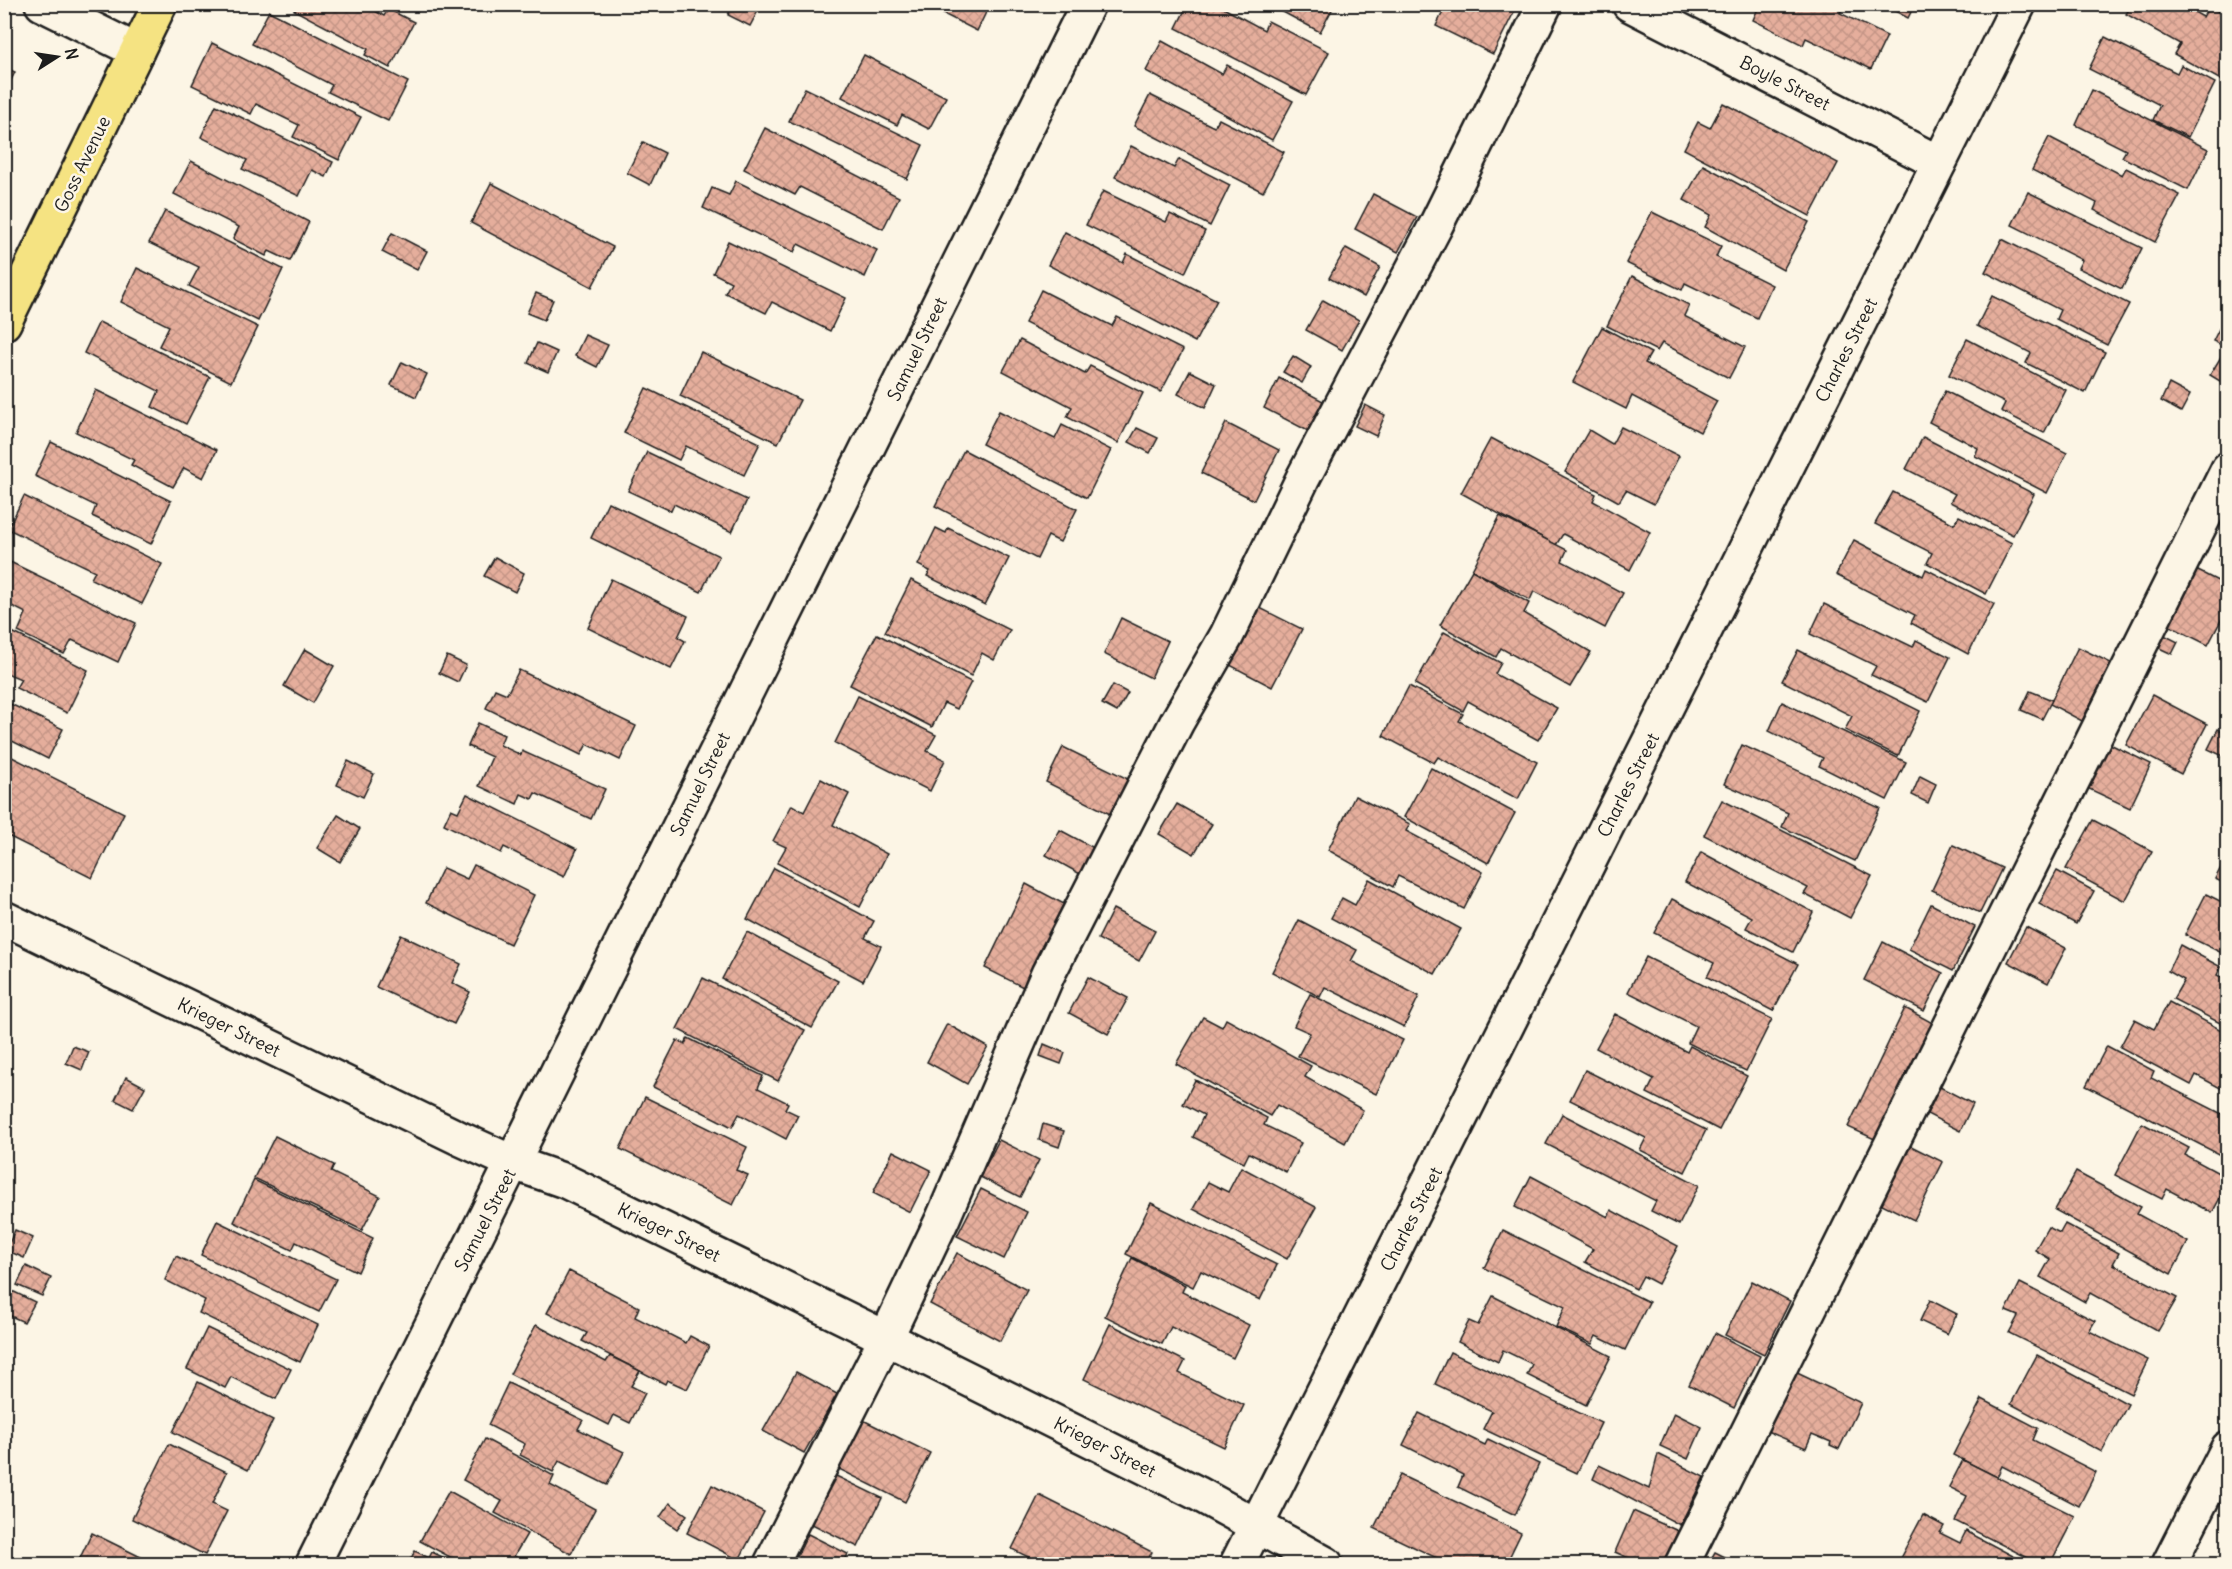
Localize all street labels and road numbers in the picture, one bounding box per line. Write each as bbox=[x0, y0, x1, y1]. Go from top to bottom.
street label: Boyle Street bbox=[1736, 50, 1834, 116]
street label: Goss Avenue bbox=[49, 112, 115, 216]
street label: Samuel Street bbox=[882, 293, 952, 405]
street label: Charles Street bbox=[1810, 294, 1882, 406]
street label: Samuel Street bbox=[665, 728, 735, 840]
street label: Charles Street bbox=[1592, 729, 1664, 841]
street label: Krieger Street bbox=[174, 992, 284, 1062]
street label: Charles Street bbox=[1375, 1163, 1447, 1275]
street label: Samuel Street bbox=[449, 1165, 521, 1275]
street label: Krieger Street bbox=[614, 1197, 724, 1267]
street label: Krieger Street bbox=[1050, 1411, 1160, 1483]

